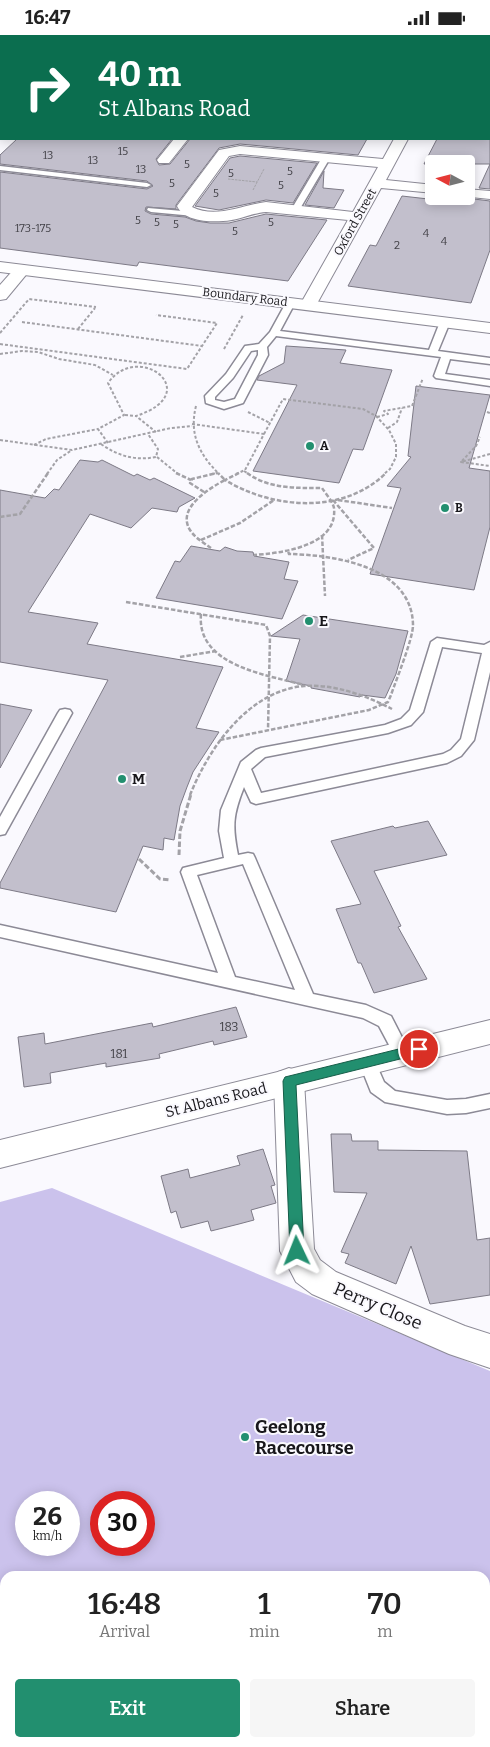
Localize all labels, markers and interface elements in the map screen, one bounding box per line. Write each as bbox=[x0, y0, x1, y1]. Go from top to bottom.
text: 16:47 bbox=[25, 6, 70, 29]
text: 40 m bbox=[98, 53, 181, 95]
icon: right bbox=[15, 55, 80, 120]
text: St Albans Road bbox=[98, 95, 250, 122]
house number: 15 bbox=[118, 145, 128, 158]
house number: 13 bbox=[43, 149, 53, 162]
house number: 13 bbox=[88, 154, 98, 167]
north arrow bbox=[425, 155, 475, 205]
map controls bbox=[425, 155, 475, 205]
house number: 5 bbox=[184, 158, 190, 171]
house number: 13 bbox=[136, 163, 146, 176]
house number: 5 bbox=[287, 165, 293, 178]
house number: 5 bbox=[228, 167, 234, 180]
house number: 5 bbox=[169, 177, 175, 190]
house number: 5 bbox=[278, 179, 284, 192]
street label: Oxford Street bbox=[331, 185, 379, 258]
house number: 5 bbox=[213, 187, 219, 200]
house number: 5 bbox=[135, 214, 141, 227]
house number: 5 bbox=[154, 216, 160, 229]
house number: 5 bbox=[268, 216, 274, 229]
house number: 5 bbox=[173, 218, 179, 231]
house number: 173-175 bbox=[15, 222, 51, 235]
house number: 5 bbox=[232, 225, 238, 238]
house number: 4 bbox=[423, 227, 430, 240]
house number: 4 bbox=[441, 235, 448, 248]
house number: 2 bbox=[394, 239, 400, 252]
street label: Boundary Road bbox=[202, 285, 288, 309]
place label: A bbox=[320, 439, 329, 453]
marker: A bbox=[304, 440, 316, 452]
place label: B bbox=[455, 501, 463, 515]
marker: B bbox=[439, 502, 451, 514]
place label: E bbox=[319, 612, 328, 630]
marker: E bbox=[303, 615, 315, 627]
place label: M bbox=[132, 770, 145, 788]
marker: M bbox=[116, 773, 128, 785]
house number: 183 bbox=[220, 1020, 239, 1034]
pin bbox=[398, 1028, 440, 1070]
icon: arrive bbox=[405, 1035, 433, 1063]
house number: 181 bbox=[111, 1047, 128, 1061]
street label: St Albans Road bbox=[163, 1079, 269, 1121]
position arrow bbox=[270, 1224, 322, 1276]
street label: Perry Close bbox=[330, 1277, 426, 1335]
place label: Geelong Racecourse bbox=[255, 1416, 354, 1459]
marker: Geelong Racecourse bbox=[239, 1431, 251, 1443]
speed limit sign: 30 bbox=[90, 1491, 155, 1556]
text: 26 bbox=[33, 1502, 62, 1532]
text: km/h bbox=[33, 1529, 62, 1543]
text: 16:48 bbox=[88, 1586, 161, 1622]
text: 1 bbox=[258, 1586, 271, 1622]
text: 70 bbox=[368, 1586, 402, 1622]
text: Arrival bbox=[99, 1622, 150, 1641]
text: min bbox=[249, 1622, 280, 1641]
text: m bbox=[377, 1622, 392, 1641]
button: Exit bbox=[15, 1679, 240, 1737]
button: Share bbox=[250, 1679, 475, 1737]

